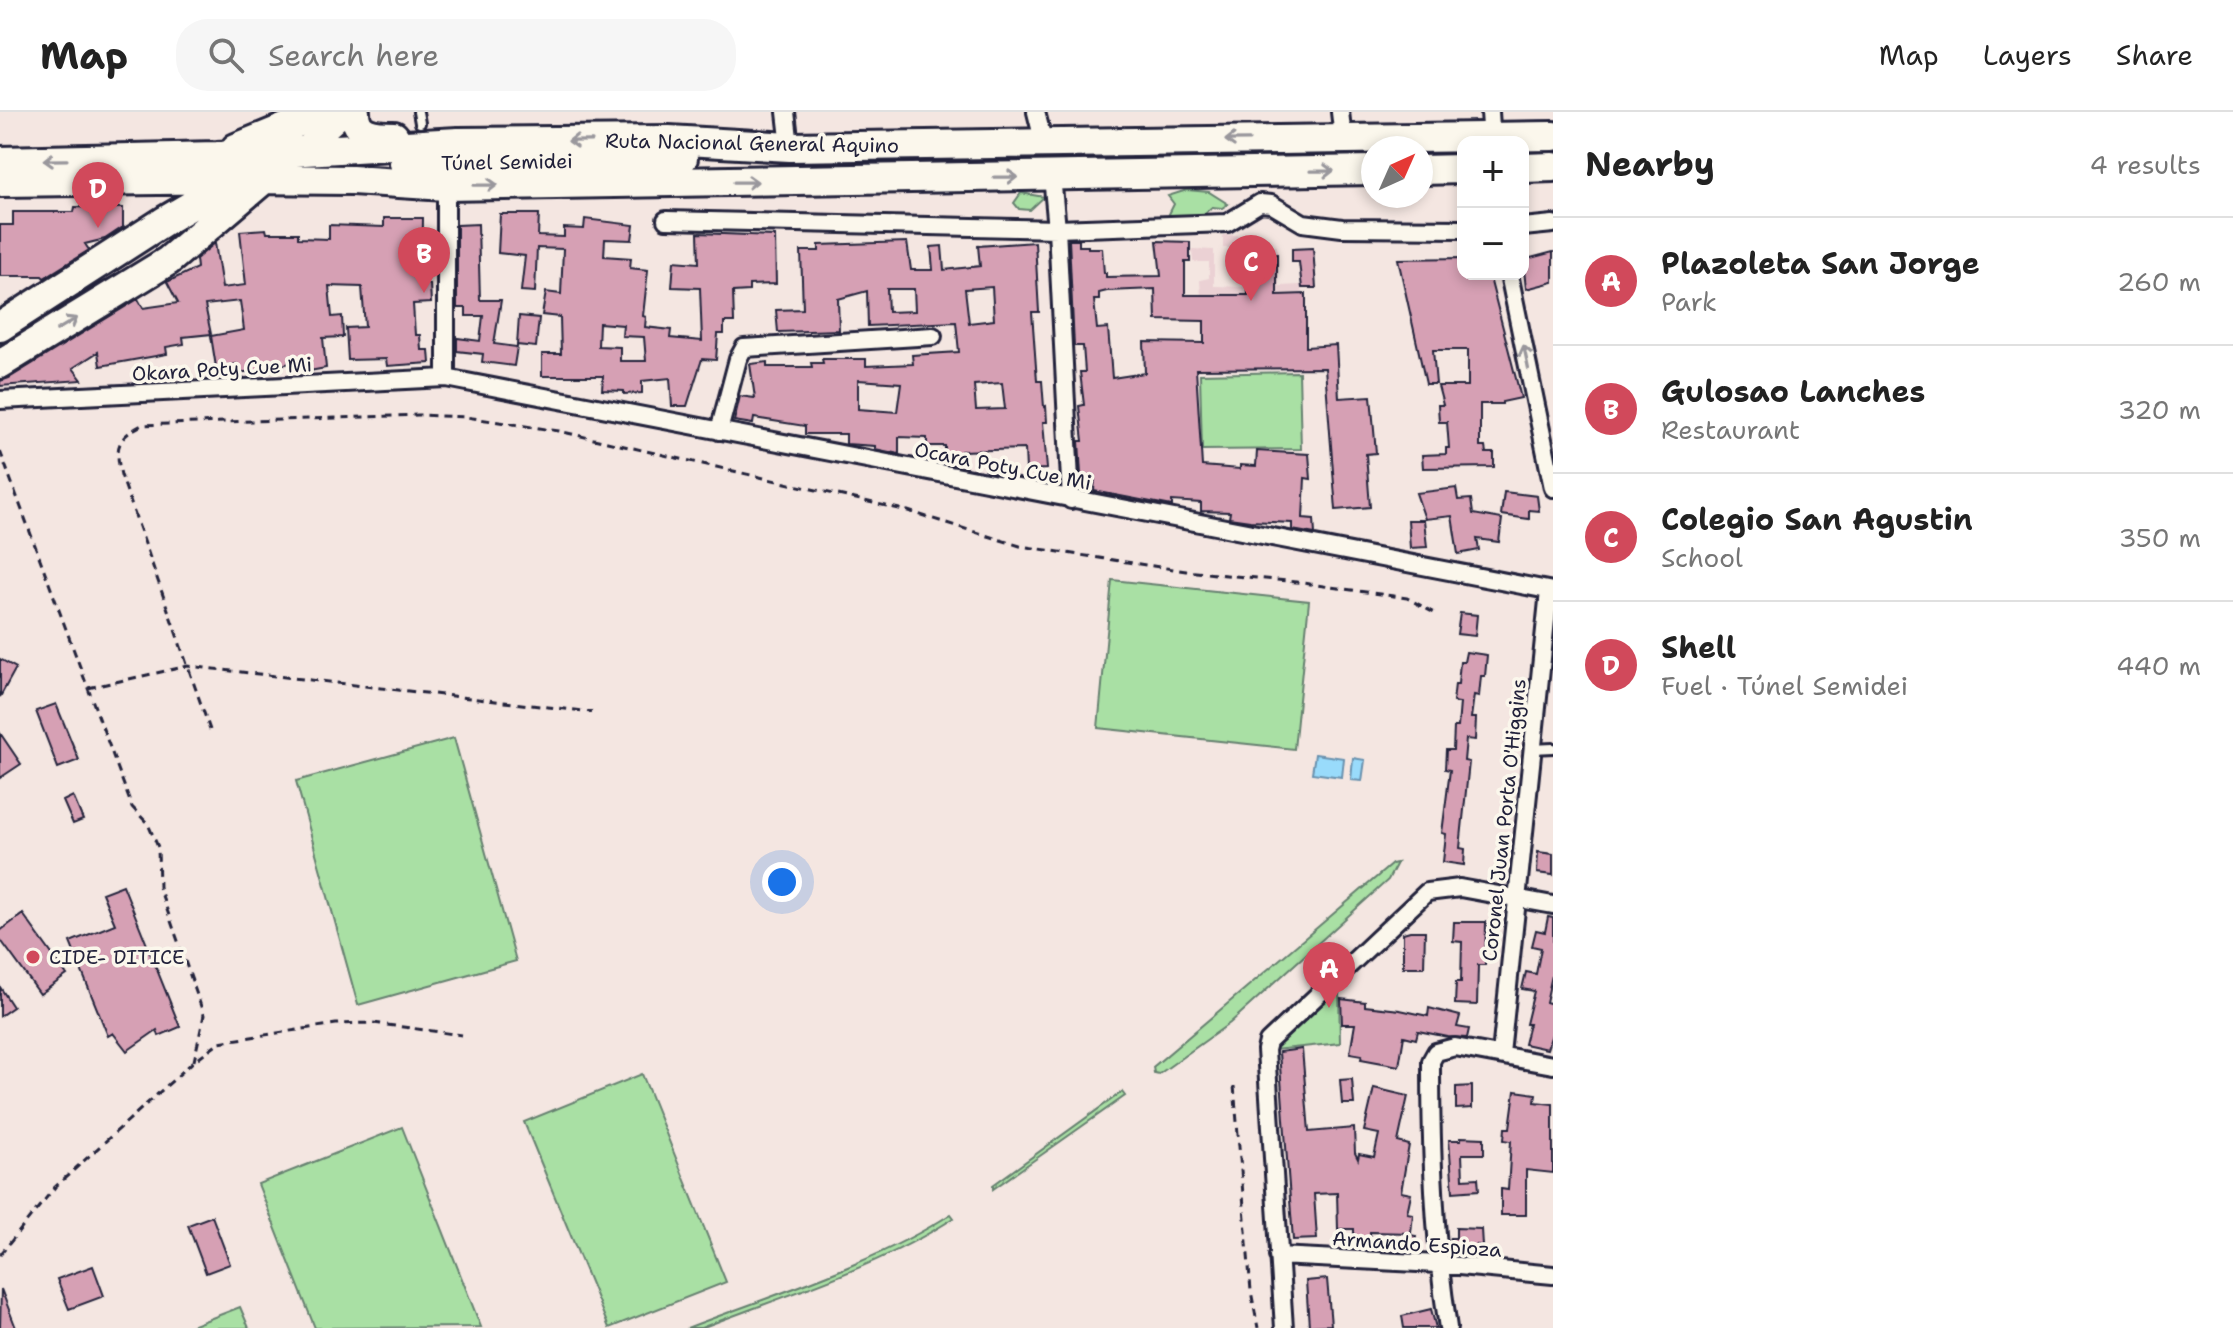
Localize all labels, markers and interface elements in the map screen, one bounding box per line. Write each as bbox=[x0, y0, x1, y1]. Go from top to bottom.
search box bbox=[176, 19, 736, 91]
text: Map bbox=[40, 30, 128, 81]
icon: search bbox=[204, 33, 248, 77]
text: Search here bbox=[268, 35, 439, 76]
text: Map bbox=[1879, 36, 1939, 74]
text: Layers bbox=[1983, 36, 2072, 74]
text: Share bbox=[2116, 36, 2193, 74]
street label: Ruta Nacional General Aquino bbox=[605, 127, 899, 159]
one-way arrow bbox=[567, 133, 594, 149]
one-way arrow bbox=[1224, 133, 1251, 148]
north arrow bbox=[1361, 136, 1433, 208]
map controls bbox=[1457, 136, 1529, 280]
button: + bbox=[1457, 136, 1529, 208]
text: Nearby bbox=[1585, 141, 1715, 187]
text: 4 results bbox=[2089, 147, 2201, 182]
street label: Túnel Semidei bbox=[441, 148, 573, 176]
one-way arrow bbox=[42, 152, 69, 168]
pin: D bbox=[72, 162, 124, 228]
one-way arrow bbox=[1308, 164, 1335, 179]
one-way arrow bbox=[992, 169, 1019, 185]
one-way arrow bbox=[732, 174, 759, 190]
one-way arrow bbox=[472, 177, 499, 193]
button: − bbox=[1457, 208, 1529, 280]
pin: B bbox=[398, 227, 450, 293]
pin: C bbox=[1225, 235, 1277, 301]
text: Plazoleta San Jorge bbox=[1661, 243, 1980, 284]
text: A bbox=[1601, 264, 1621, 299]
text: 260 m bbox=[2117, 264, 2201, 299]
text: Park bbox=[1661, 284, 1717, 319]
one-way arrow bbox=[55, 315, 78, 331]
one-way arrow bbox=[1518, 344, 1533, 370]
street label: Okara Poty Cue Mi bbox=[131, 351, 313, 387]
text: Gulosao Lanches bbox=[1661, 371, 1925, 412]
text: B bbox=[1603, 392, 1619, 427]
text: 320 m bbox=[2118, 392, 2201, 427]
text: Restaurant bbox=[1661, 412, 1800, 447]
street label: Ocara Poty Cue Mi bbox=[912, 436, 1094, 496]
text: Colegio San Agustin bbox=[1661, 499, 1973, 540]
text: C bbox=[1603, 520, 1619, 555]
text: 350 m bbox=[2118, 520, 2201, 555]
text: School bbox=[1661, 540, 1743, 575]
text: Shell bbox=[1661, 627, 1736, 668]
text: D bbox=[1602, 648, 1620, 683]
text: 440 m bbox=[2116, 648, 2201, 683]
text: Fuel · Túnel Semidei bbox=[1661, 668, 1908, 703]
street label: Coronel Juan Porta O'Higgins bbox=[1476, 677, 1532, 963]
your location bbox=[762, 862, 802, 902]
pin: A bbox=[1303, 942, 1355, 1008]
place label: CIDE- DITICE bbox=[49, 944, 185, 970]
marker: CIDE- DITICE bbox=[24, 948, 42, 966]
street label: Armando Espioza bbox=[1331, 1225, 1503, 1263]

